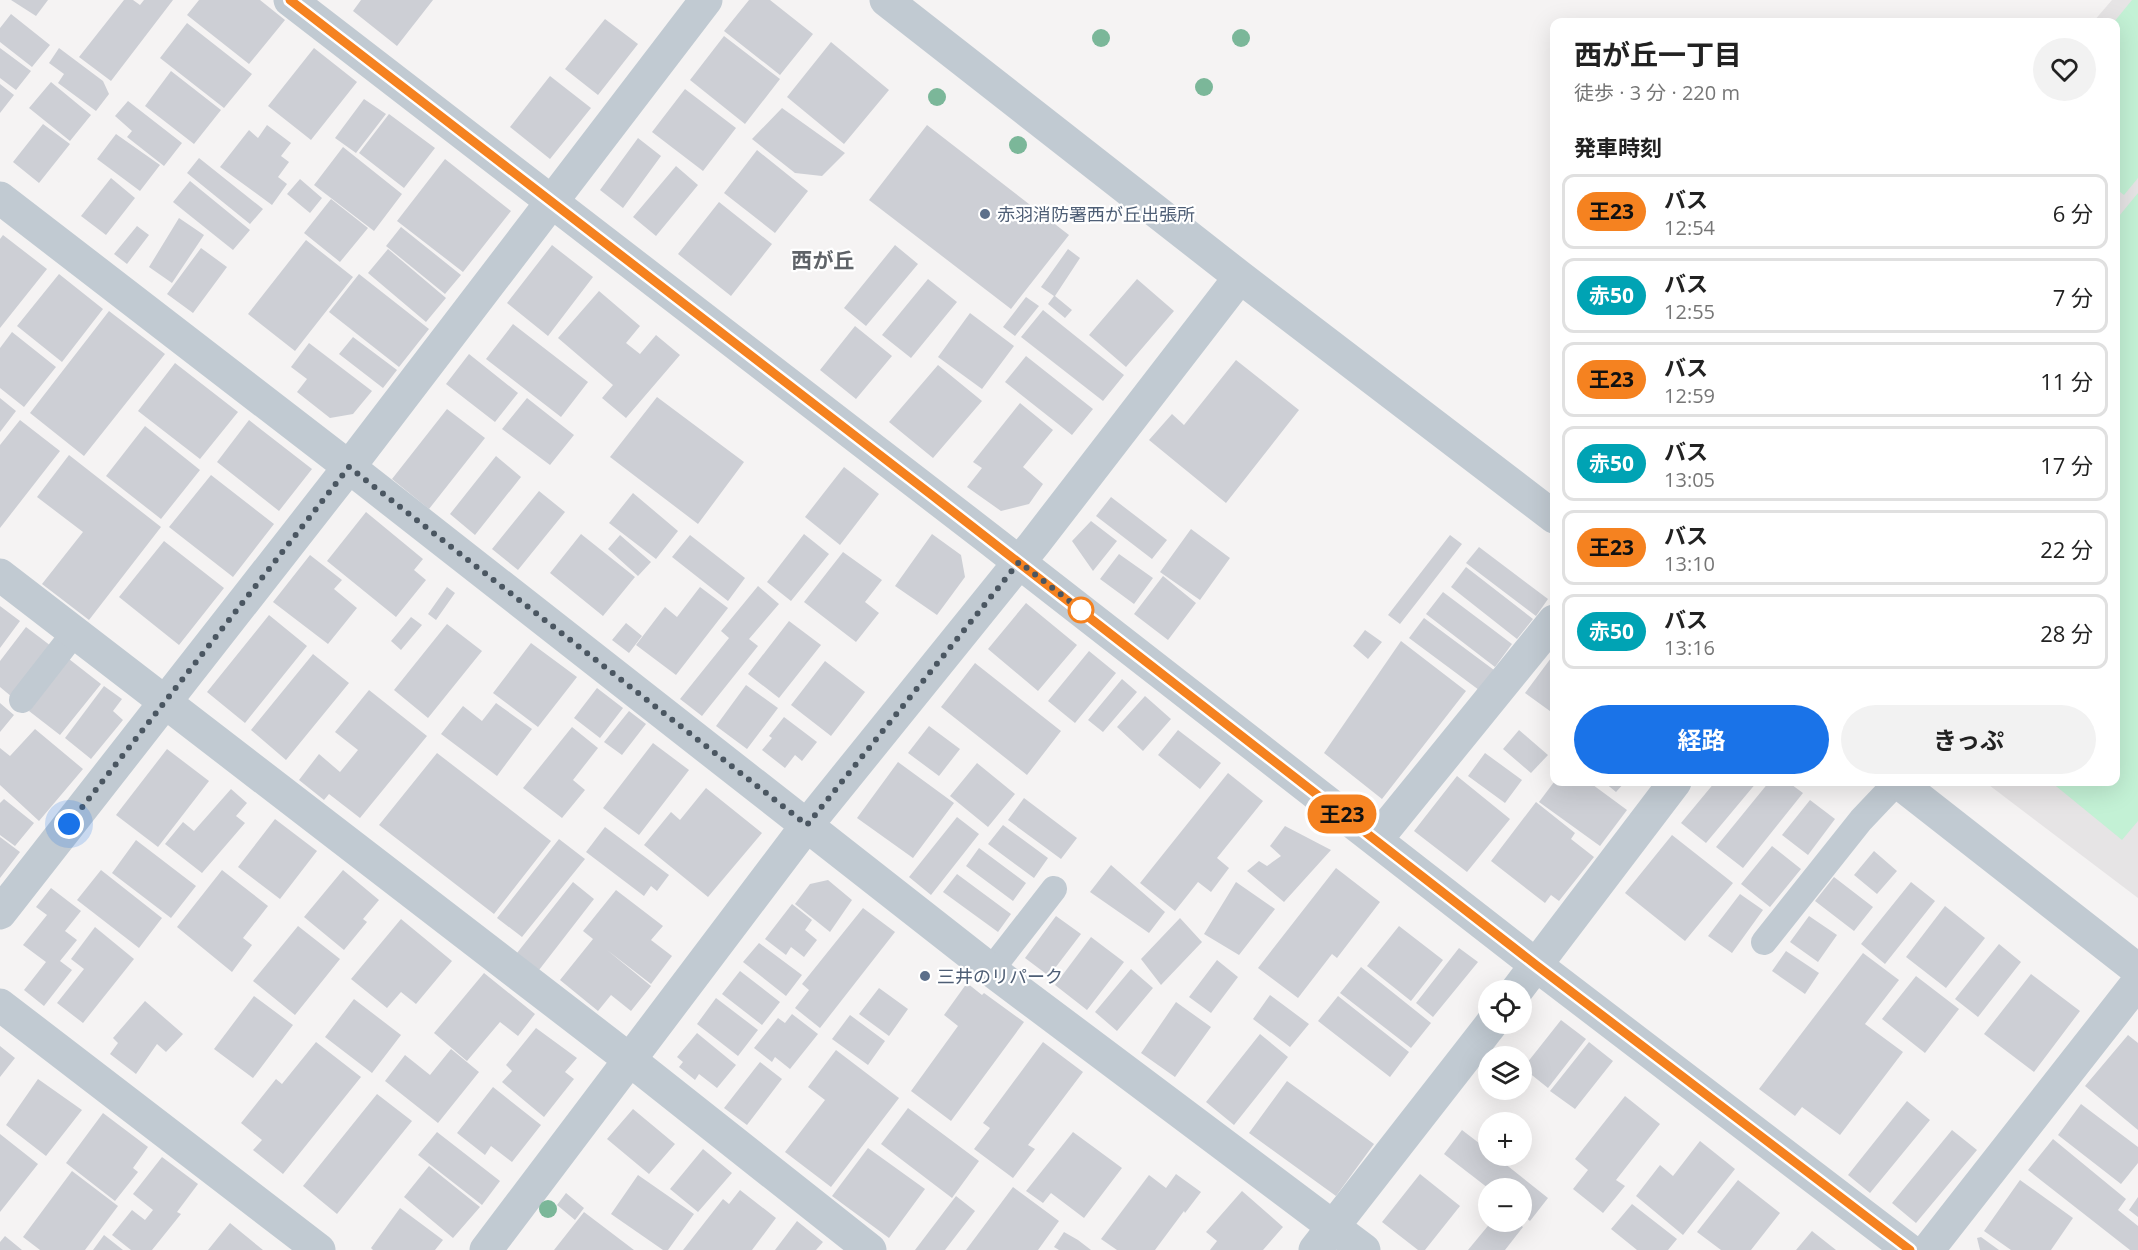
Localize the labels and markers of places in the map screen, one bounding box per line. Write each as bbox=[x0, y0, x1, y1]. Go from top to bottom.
place label: 赤羽消防署西が丘出張所 bbox=[997, 202, 1195, 226]
marker: 赤羽消防署西が丘出張所 bbox=[978, 207, 992, 221]
unlabelled marker bbox=[1068, 597, 1094, 623]
place label: 三井のリパーク bbox=[937, 964, 1063, 988]
marker: 三井のリパーク bbox=[918, 969, 932, 983]

